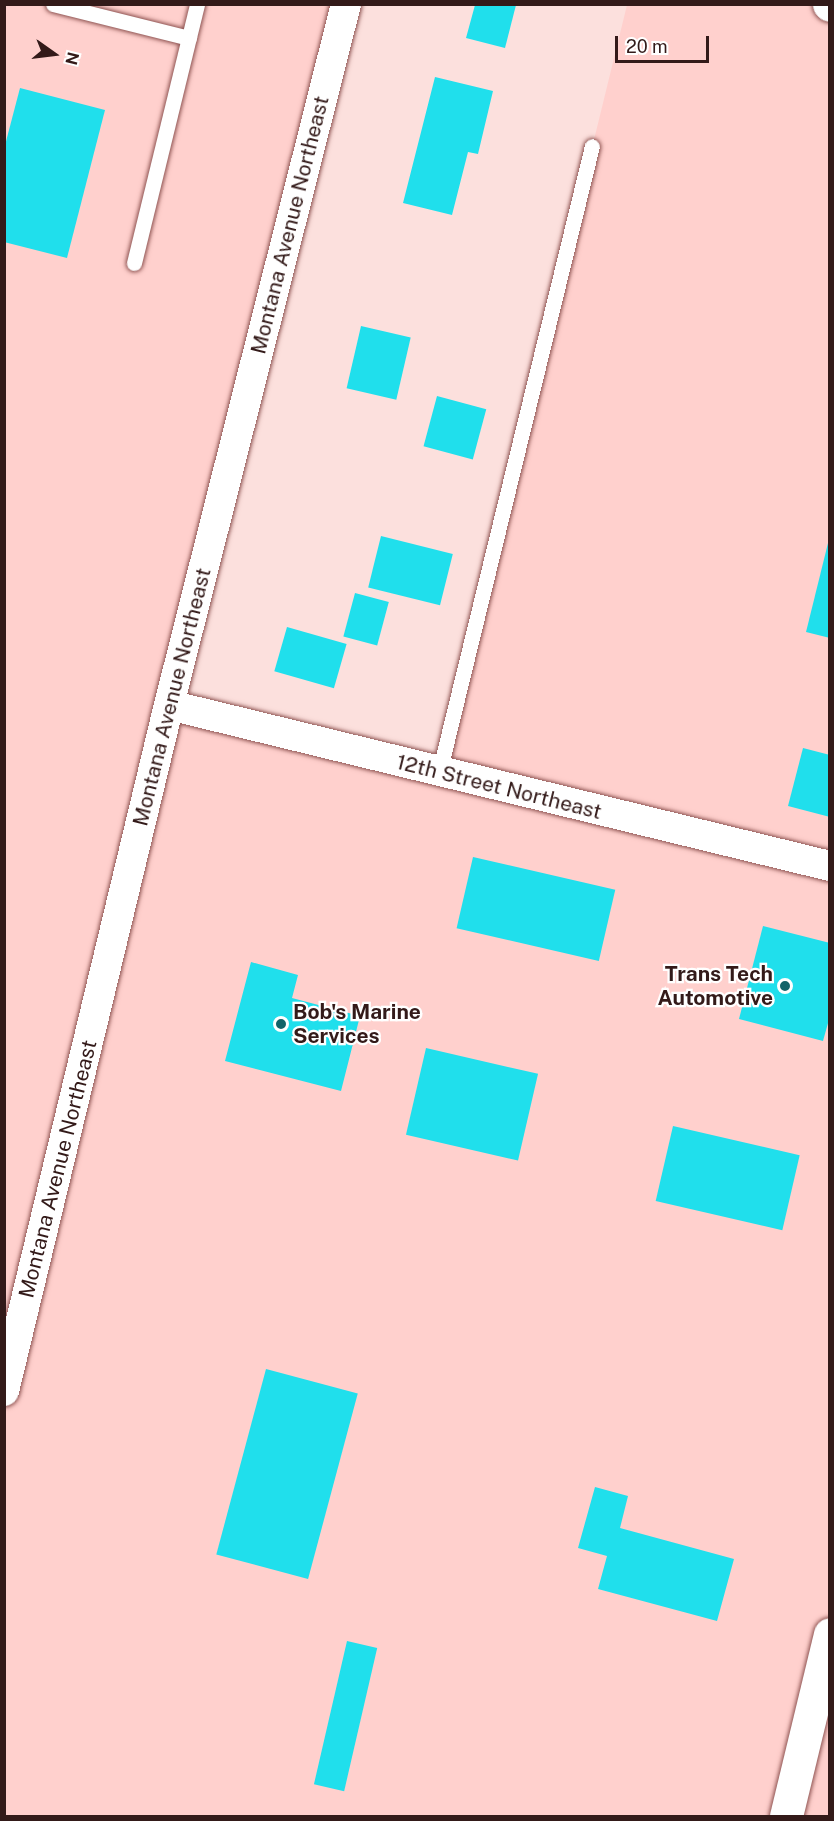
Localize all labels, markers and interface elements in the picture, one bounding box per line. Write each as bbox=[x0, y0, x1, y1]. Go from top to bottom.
north arrow bbox=[24, 24, 84, 84]
scale bar bbox=[618, 24, 712, 62]
text: 20 m bbox=[626, 36, 668, 57]
text: N bbox=[61, 50, 83, 67]
street label: Montana Avenue Northeast bbox=[246, 93, 334, 357]
street label: Montana Avenue Northeast bbox=[128, 565, 216, 829]
street label: 12th Street Northeast bbox=[394, 749, 604, 825]
place label: Trans Tech Automotive bbox=[657, 961, 773, 1011]
marker: Trans Tech Automotive bbox=[778, 979, 792, 993]
place label: Bob's Marine Services bbox=[293, 999, 421, 1049]
marker: Bob's Marine Services bbox=[274, 1017, 288, 1031]
street label: Montana Avenue Northeast bbox=[14, 1037, 102, 1301]

